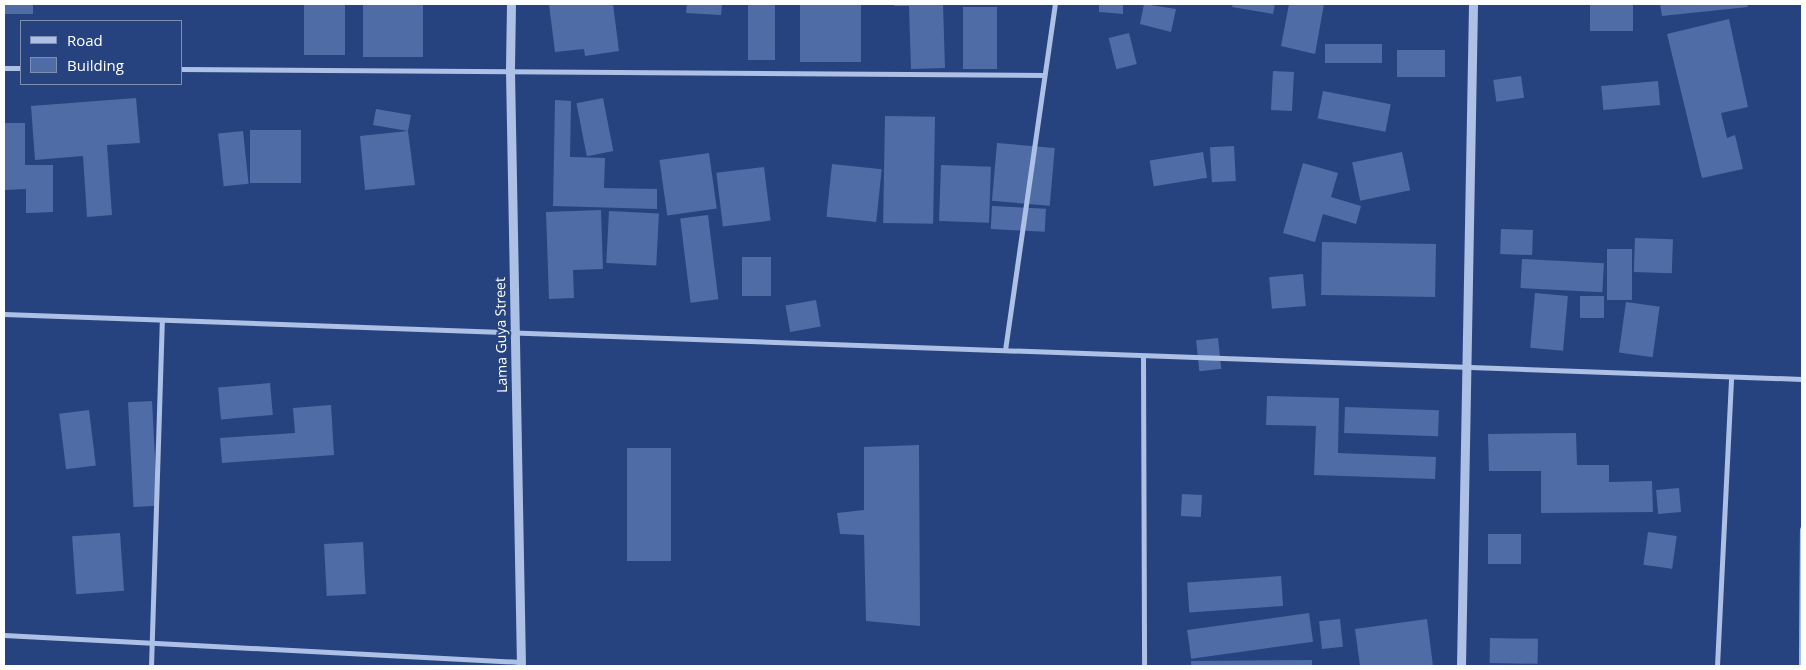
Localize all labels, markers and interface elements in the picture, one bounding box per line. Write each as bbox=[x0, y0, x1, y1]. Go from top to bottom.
legend bbox=[20, 20, 182, 85]
text: Road bbox=[67, 30, 103, 50]
text: Building bbox=[67, 55, 124, 75]
street label: Lama Guya Street bbox=[492, 277, 510, 393]

